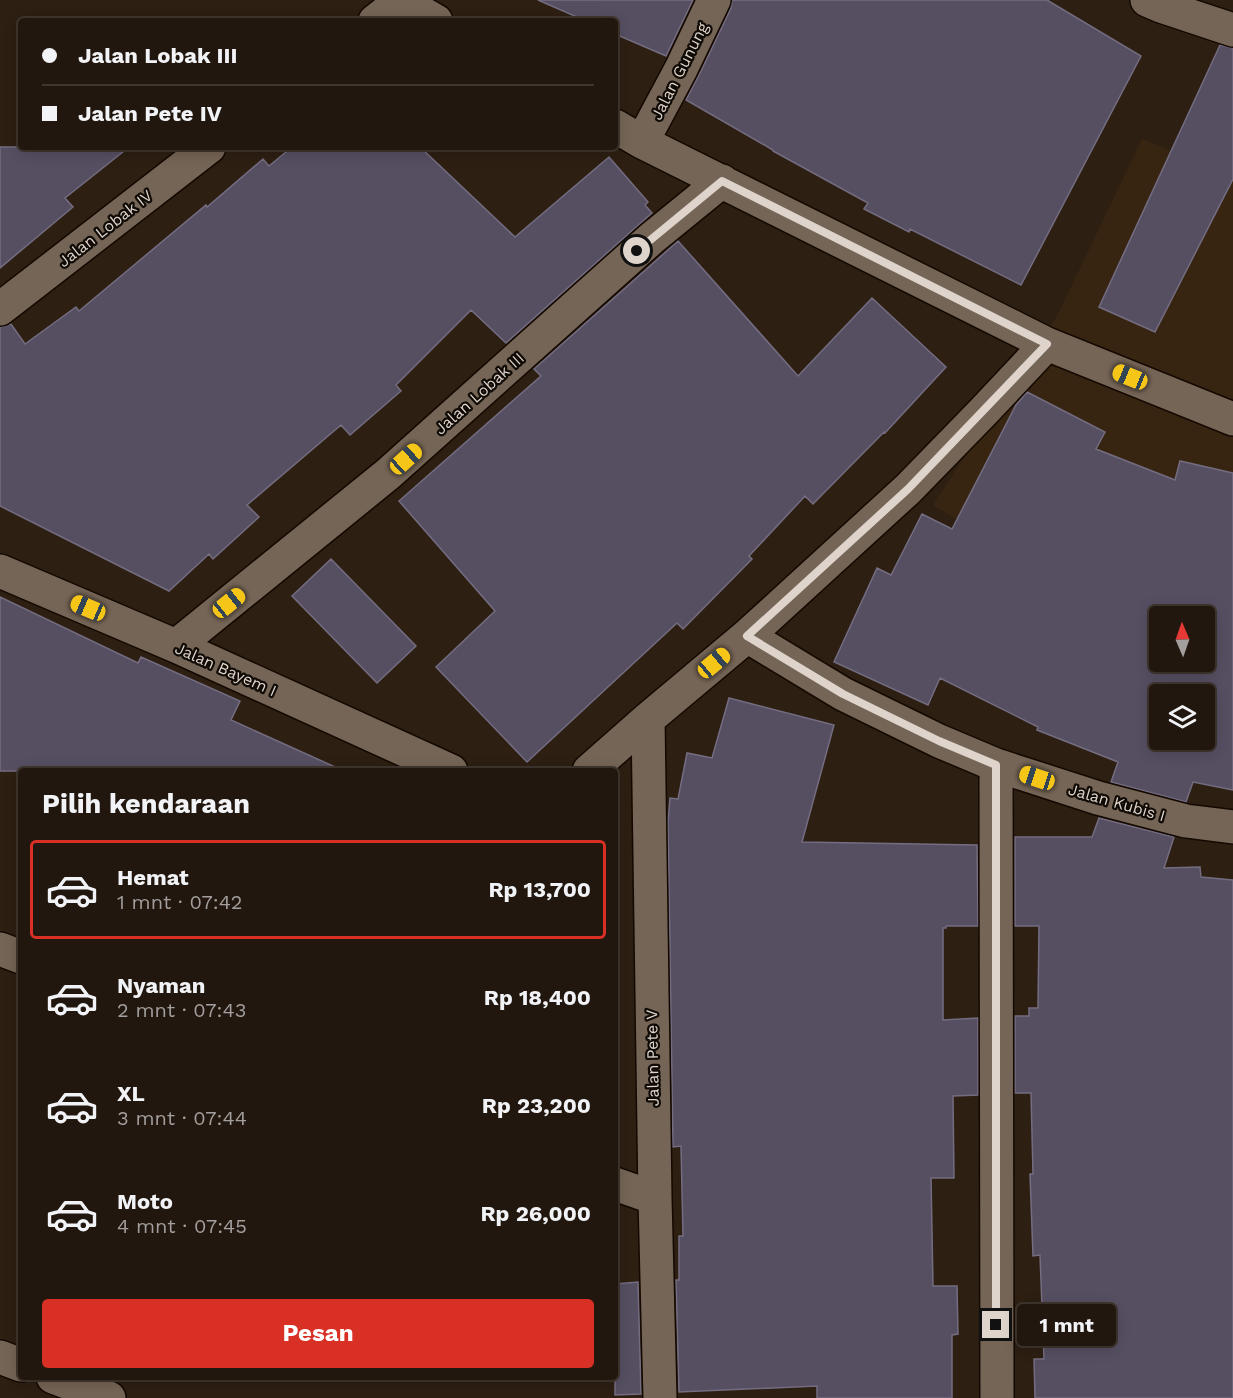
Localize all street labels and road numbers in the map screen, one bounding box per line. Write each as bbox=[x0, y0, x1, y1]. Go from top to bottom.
street label: Jalan Gunung bbox=[647, 19, 712, 123]
street label: Jalan Lobak IV bbox=[54, 186, 156, 271]
street label: Jalan Lobak III bbox=[431, 348, 528, 438]
street label: Jalan Bayem I bbox=[172, 639, 279, 700]
street label: Jalan Kubis I bbox=[1066, 780, 1168, 825]
street label: Jalan Pete V bbox=[642, 1009, 663, 1107]

